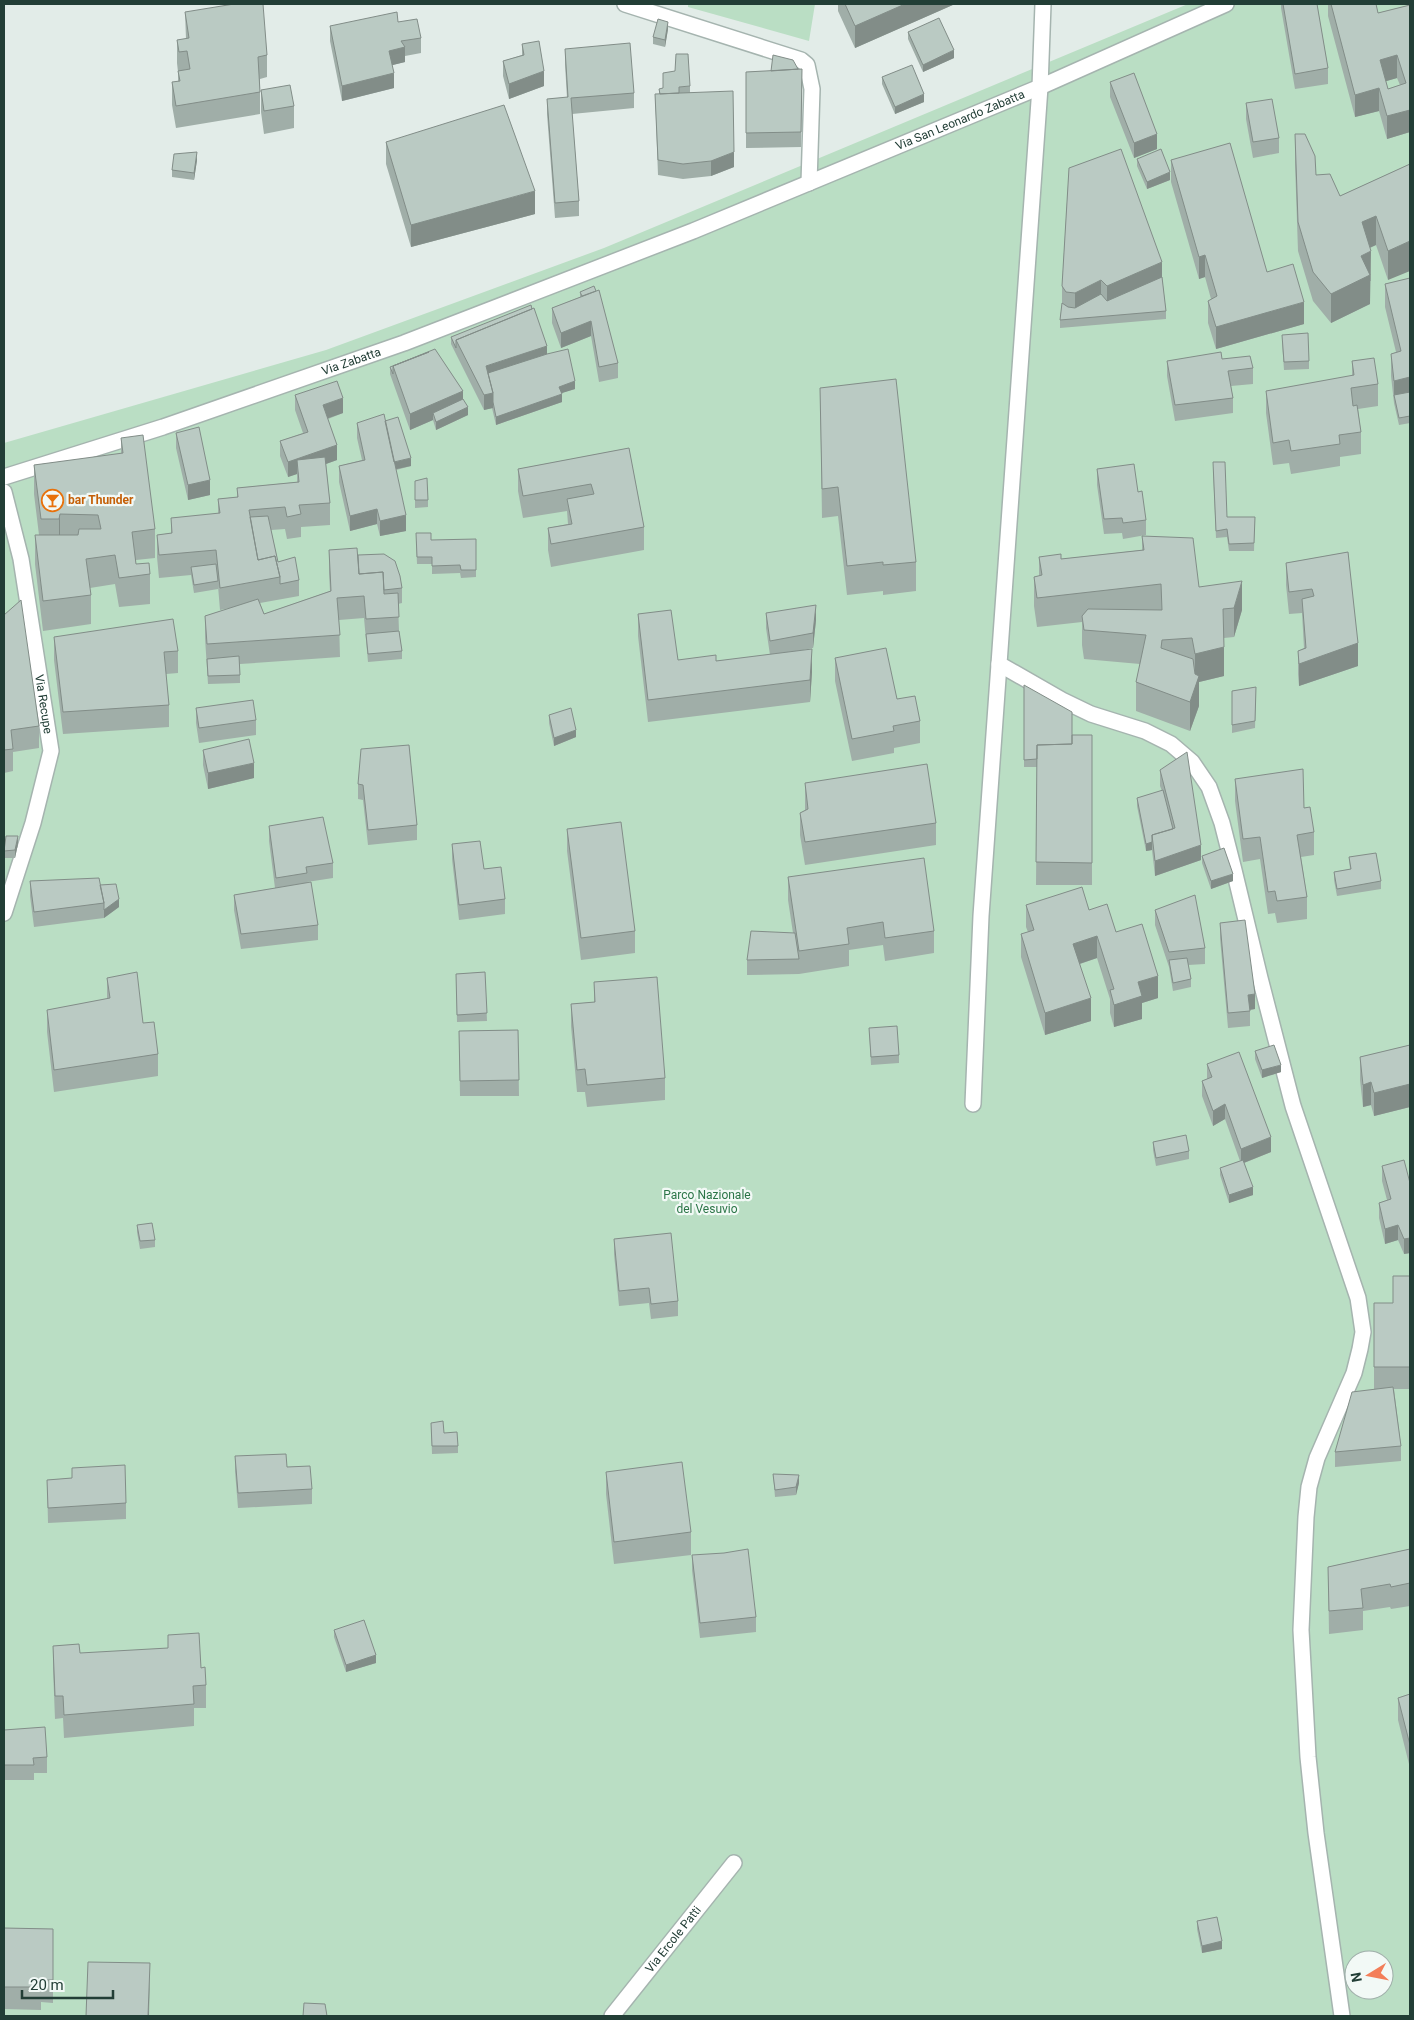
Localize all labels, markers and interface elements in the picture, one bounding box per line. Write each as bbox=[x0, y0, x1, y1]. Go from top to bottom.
street label: Via San Leonardo Zabatta bbox=[894, 87, 1027, 153]
street label: Via Zabatta bbox=[320, 345, 383, 378]
bar icon: bar Thunder bbox=[40, 488, 64, 512]
place label: bar Thunder bbox=[68, 493, 134, 507]
street label: Via Recupe bbox=[32, 673, 55, 735]
park label: Parco Nazionale del Vesuvio bbox=[663, 1188, 751, 1216]
street label: Via Ercole Patti bbox=[642, 1903, 704, 1975]
north arrow bbox=[1344, 1950, 1394, 2000]
scale bar bbox=[22, 1968, 114, 2000]
text: N bbox=[1347, 1971, 1365, 1984]
text: 20 m bbox=[30, 1976, 64, 1994]

